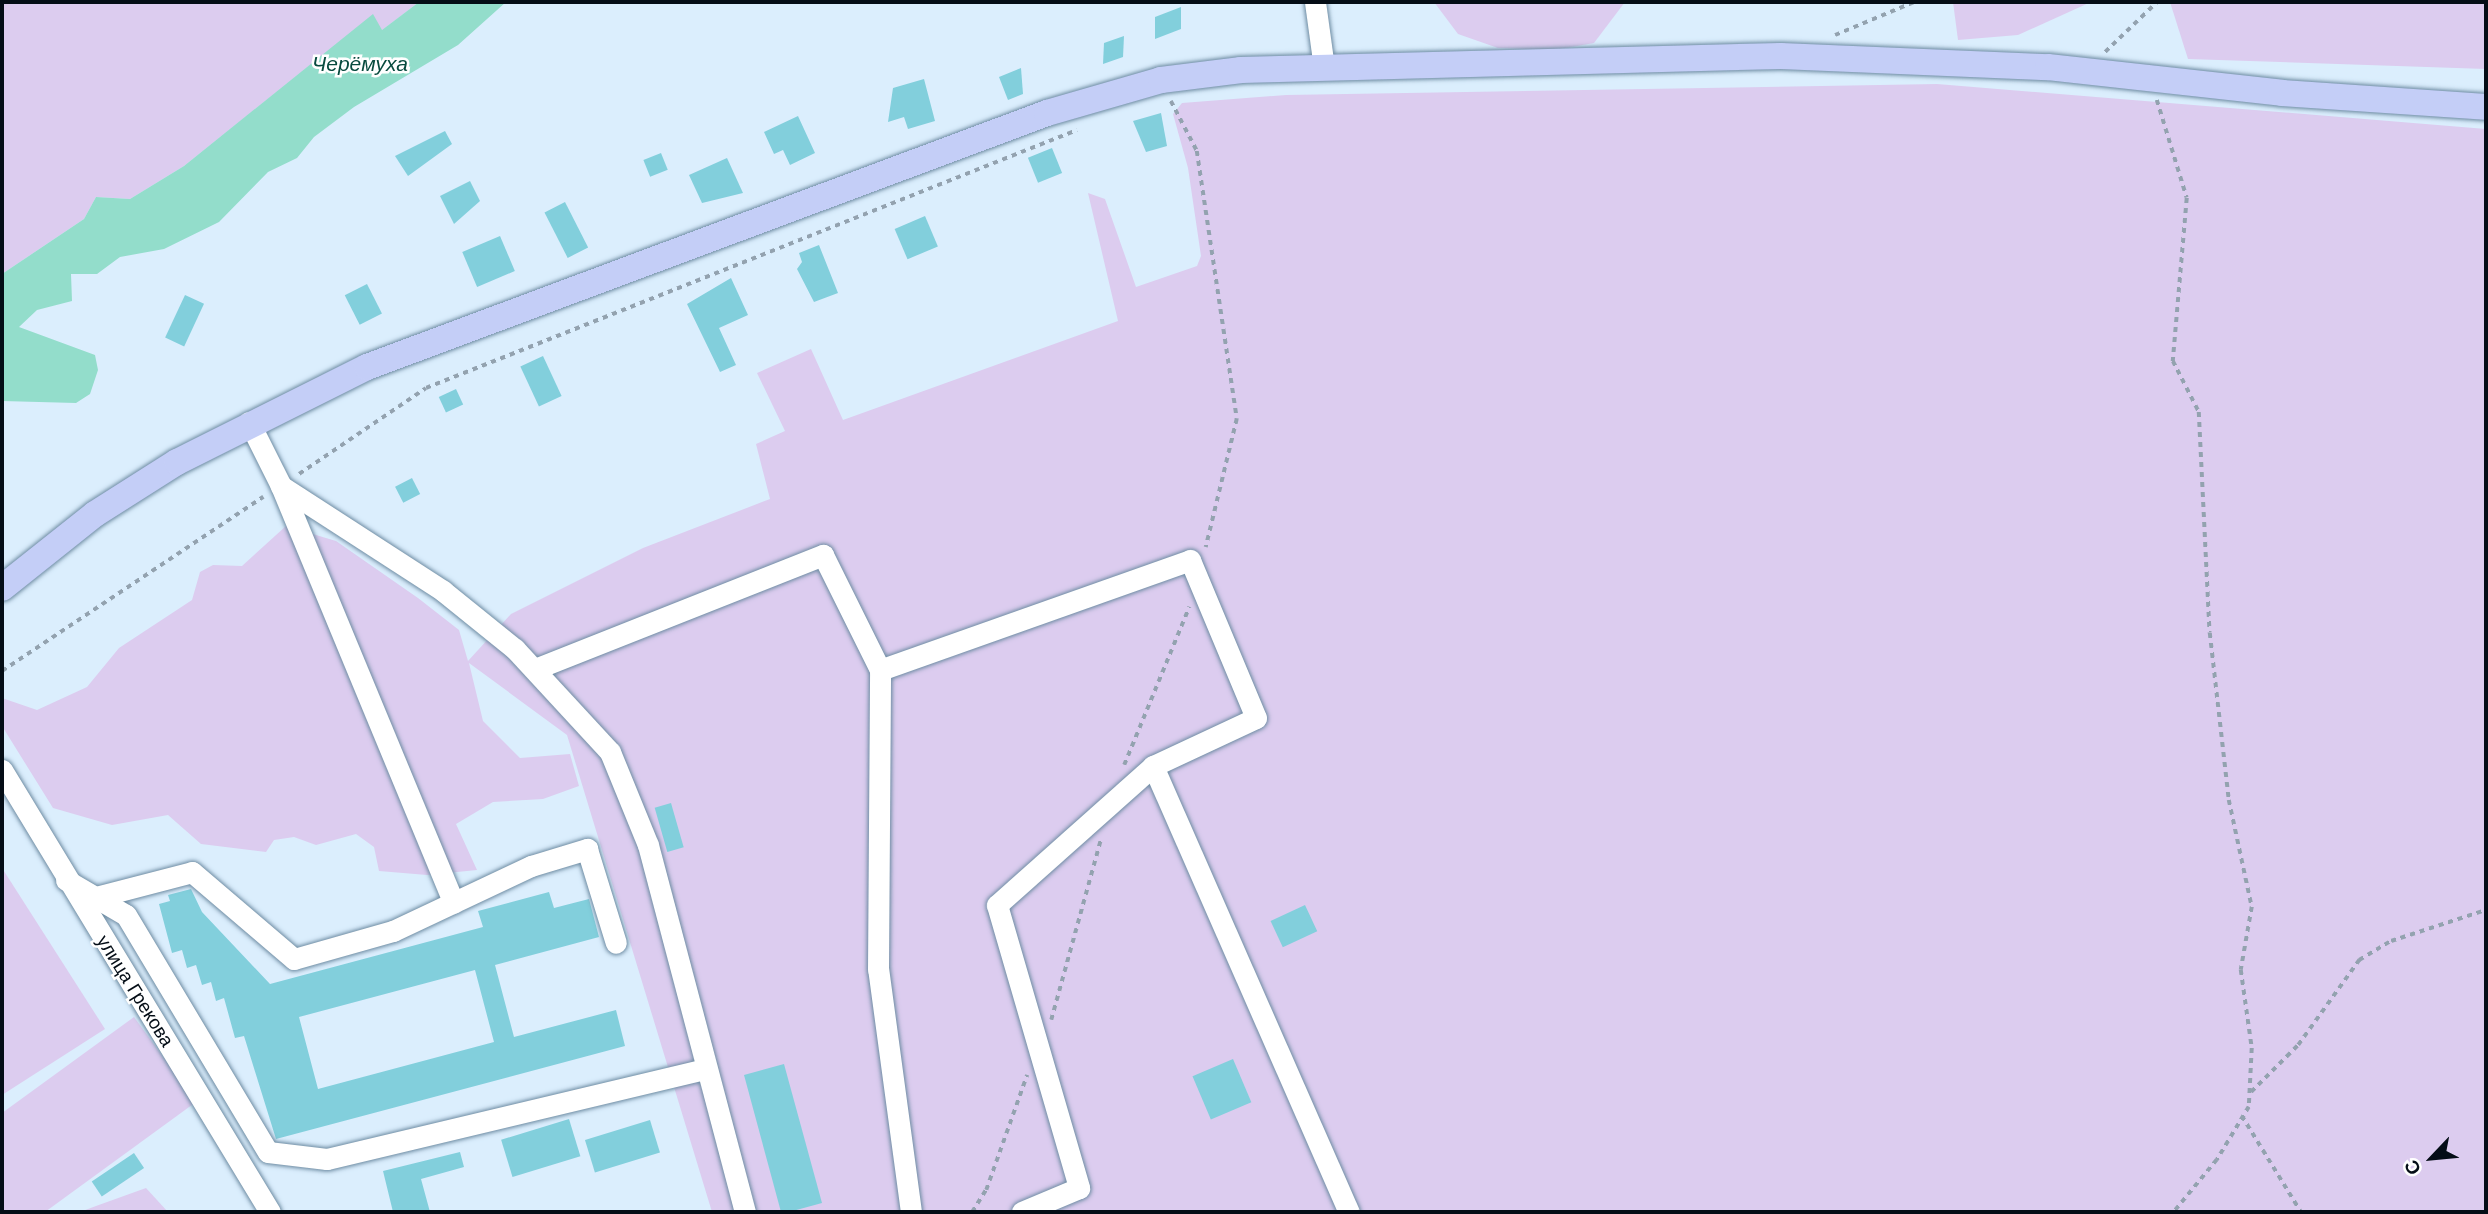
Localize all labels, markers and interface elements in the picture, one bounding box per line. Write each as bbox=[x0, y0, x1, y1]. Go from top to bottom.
water label: Черёмуха bbox=[312, 51, 408, 77]
street label: улица Грекова bbox=[92, 931, 178, 1051]
north arrow bbox=[2397, 1123, 2467, 1193]
text: С bbox=[2400, 1157, 2425, 1178]

